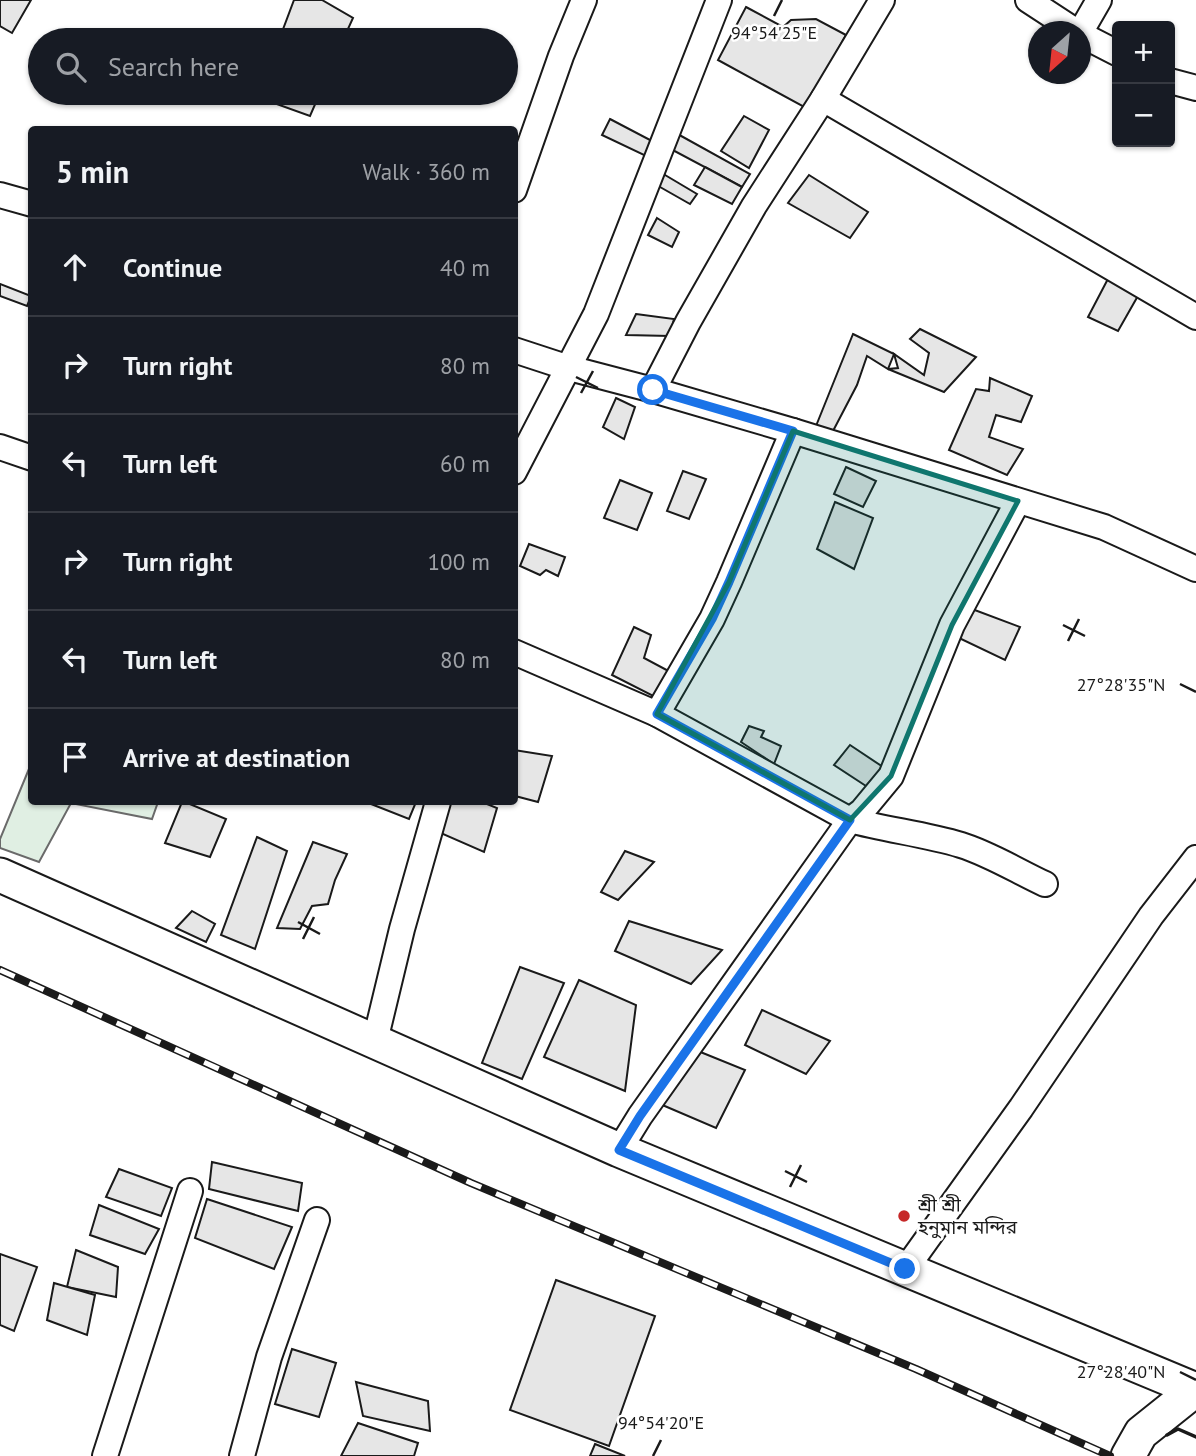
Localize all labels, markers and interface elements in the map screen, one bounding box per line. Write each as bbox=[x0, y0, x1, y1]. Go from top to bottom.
text: 94°54'25"E bbox=[731, 21, 817, 44]
north arrow bbox=[1028, 21, 1091, 84]
map controls bbox=[1112, 21, 1175, 147]
button: + bbox=[1112, 21, 1175, 84]
search box bbox=[28, 28, 518, 105]
icon: search bbox=[52, 48, 90, 86]
text: Search here bbox=[108, 50, 239, 83]
button: − bbox=[1112, 84, 1175, 147]
text: 5 min bbox=[56, 152, 129, 191]
text: Walk · 360 m bbox=[363, 157, 490, 186]
icon: ahead bbox=[56, 248, 94, 286]
text: Continue bbox=[123, 251, 222, 284]
text: 40 m bbox=[440, 253, 490, 282]
icon: right bbox=[56, 346, 94, 384]
text: Turn right bbox=[123, 349, 232, 382]
text: 80 m bbox=[440, 351, 490, 380]
route start bbox=[637, 374, 668, 405]
icon: left bbox=[56, 444, 94, 482]
text: Turn left bbox=[123, 447, 217, 480]
text: 60 m bbox=[440, 449, 490, 478]
icon: right bbox=[56, 542, 94, 580]
text: Turn right bbox=[123, 545, 232, 578]
text: 100 m bbox=[428, 547, 490, 576]
icon: left bbox=[56, 640, 94, 678]
text: Turn left bbox=[123, 643, 217, 676]
text: 80 m bbox=[440, 645, 490, 674]
text: 27°28'35"N bbox=[1077, 673, 1165, 696]
icon: arrive bbox=[56, 738, 94, 776]
text: Arrive at destination bbox=[123, 741, 350, 774]
place label: শ্রী শ্রী হনুমান মন্দির bbox=[917, 1193, 1018, 1239]
marker: শ্রী শ্রী হনুমান মন্দির bbox=[896, 1208, 912, 1224]
route end bbox=[889, 1253, 920, 1284]
text: 27°28'40"N bbox=[1077, 1360, 1165, 1383]
text: 94°54'20"E bbox=[618, 1411, 704, 1434]

